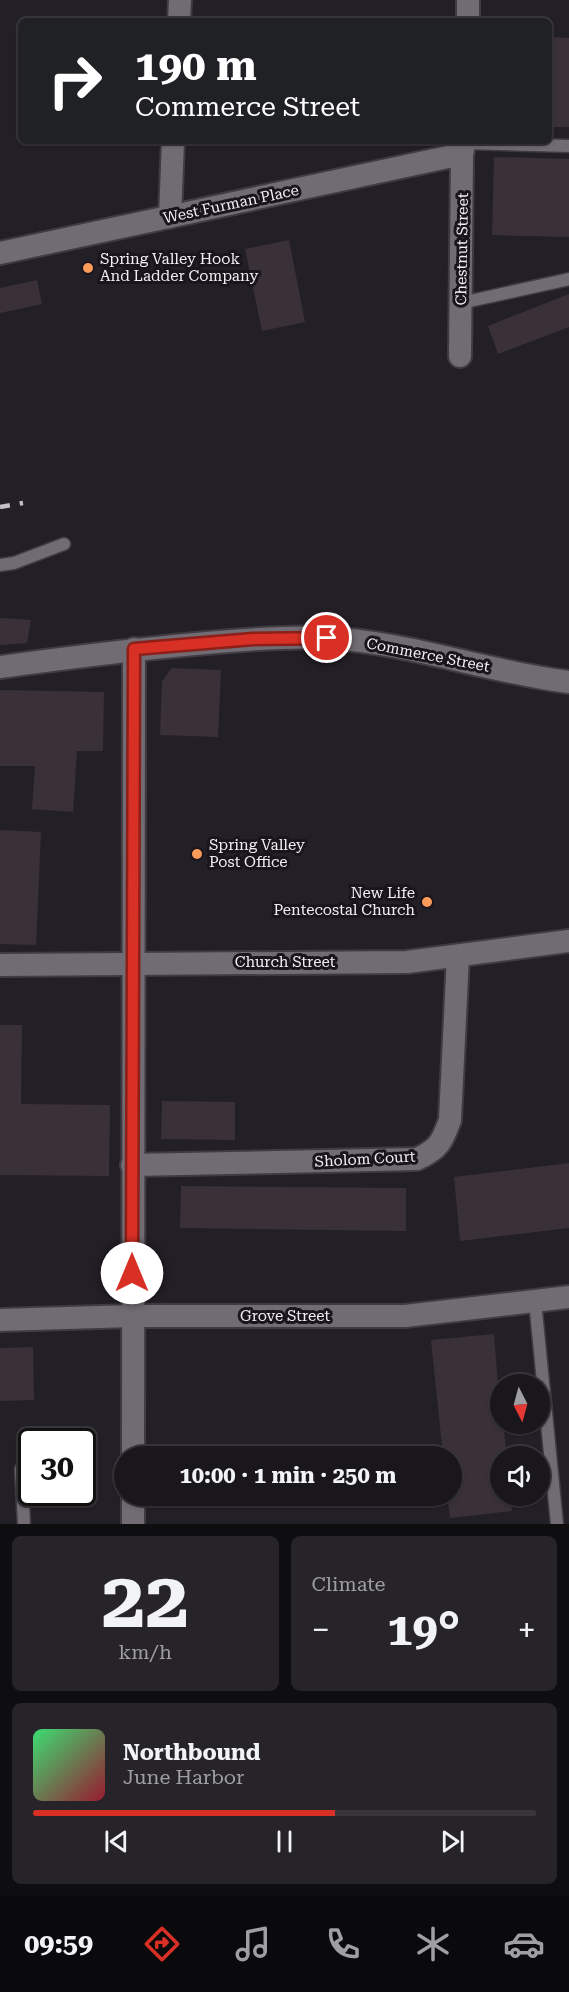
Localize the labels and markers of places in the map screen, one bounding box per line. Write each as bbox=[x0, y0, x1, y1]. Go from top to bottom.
place label: Spring Valley Hook And Ladder Company bbox=[100, 250, 258, 285]
marker: Spring Valley Hook And Ladder Company bbox=[81, 261, 95, 275]
pin bbox=[301, 612, 352, 663]
place label: Spring Valley Post Office bbox=[209, 836, 305, 871]
marker: Spring Valley Post Office bbox=[190, 847, 204, 861]
place label: New Life Pentecostal Church bbox=[273, 884, 415, 919]
marker: New Life Pentecostal Church bbox=[420, 895, 434, 909]

